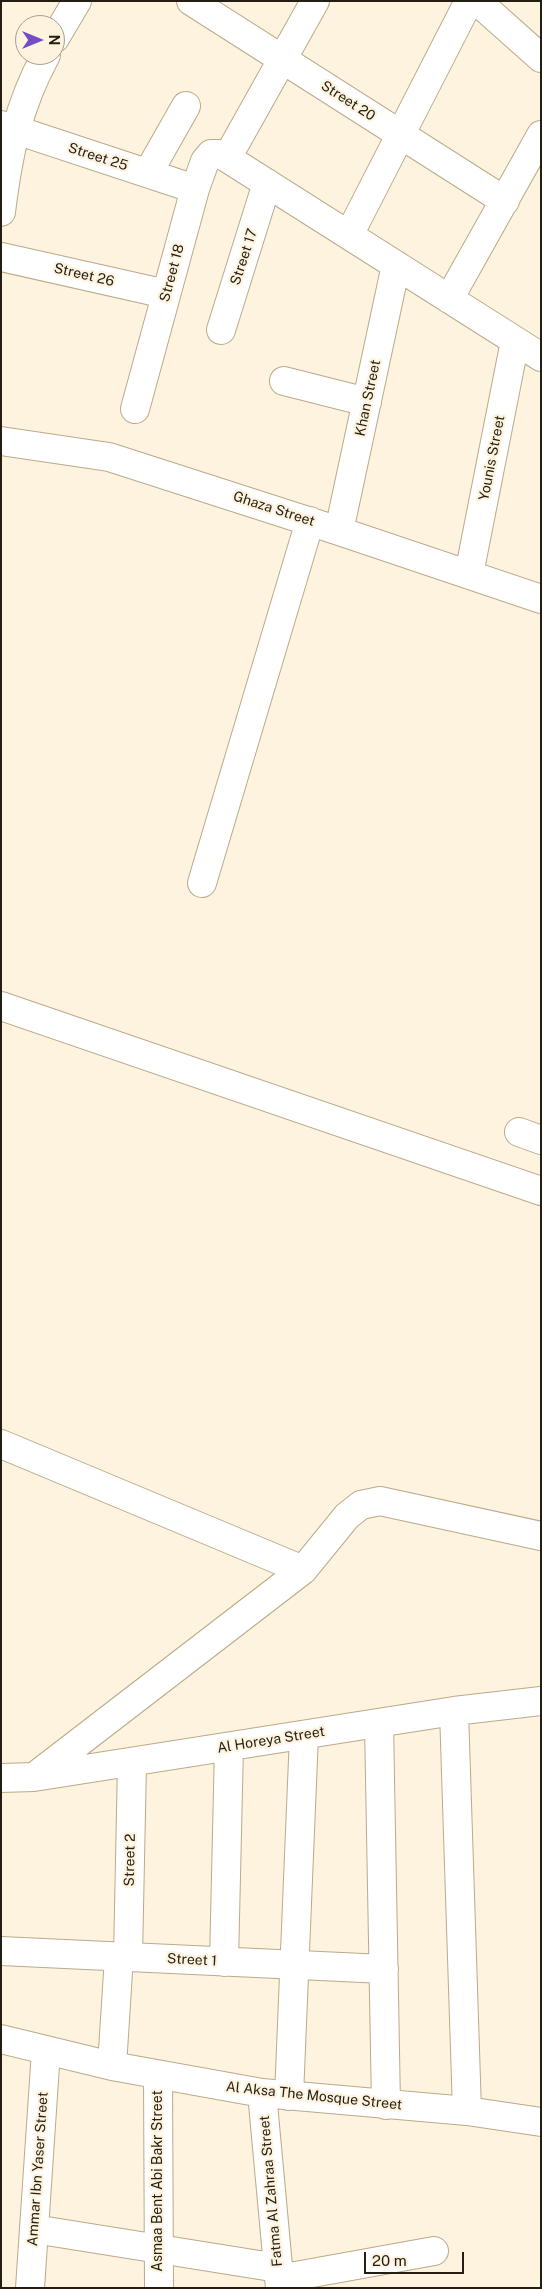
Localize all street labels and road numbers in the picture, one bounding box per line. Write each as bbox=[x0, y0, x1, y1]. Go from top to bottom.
street label: Street 20 bbox=[318, 77, 378, 125]
street label: Street 25 bbox=[66, 139, 130, 175]
street label: Street 17 bbox=[227, 227, 261, 287]
street label: Street 18 bbox=[156, 242, 188, 304]
street label: Street 26 bbox=[52, 260, 116, 290]
street label: Khan Street bbox=[352, 358, 384, 438]
street label: Younis Street bbox=[475, 414, 509, 502]
street label: Ghaza Street bbox=[231, 488, 317, 530]
street label: Al Horeya Street bbox=[216, 1723, 326, 1757]
street label: Street 2 bbox=[121, 1834, 139, 1886]
street label: Street 1 bbox=[167, 1950, 217, 1970]
street label: Al Aksa The Mosque Street bbox=[225, 2078, 403, 2114]
street label: Asmaa Bent Abi Bakr Street bbox=[150, 2090, 166, 2272]
street label: Ammar Ibn Yaser Street bbox=[24, 2091, 52, 2247]
street label: Fatma Al Zahraa Street bbox=[256, 2115, 286, 2267]

